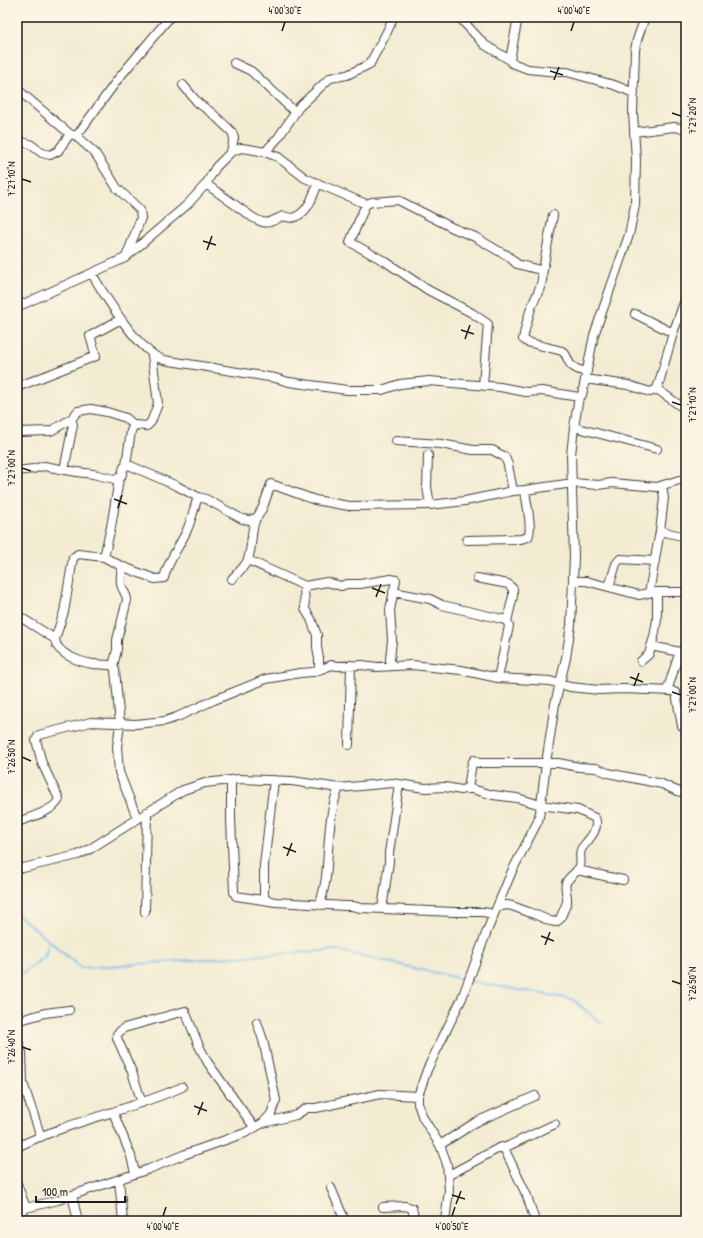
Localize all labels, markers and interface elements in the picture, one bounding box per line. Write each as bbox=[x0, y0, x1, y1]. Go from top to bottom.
text: 4°00'30"E bbox=[268, 4, 302, 17]
text: 4°00'40"E bbox=[558, 4, 591, 17]
text: 7°27'20"N bbox=[686, 98, 699, 134]
text: 7°27'10"N bbox=[5, 162, 18, 197]
text: 7°27'10"N bbox=[686, 388, 699, 423]
text: 7°27'00"N bbox=[5, 450, 18, 486]
text: 7°27'00"N bbox=[686, 677, 699, 713]
text: 7°26'50"N bbox=[5, 740, 18, 774]
text: 7°26'50"N bbox=[686, 967, 699, 1001]
text: 7°26'40"N bbox=[5, 1030, 18, 1064]
scale bar bbox=[36, 1178, 125, 1204]
text: 100 m bbox=[42, 1183, 68, 1200]
text: 4°00'40"E bbox=[147, 1220, 180, 1233]
text: 4°00'50"E bbox=[436, 1220, 469, 1233]

